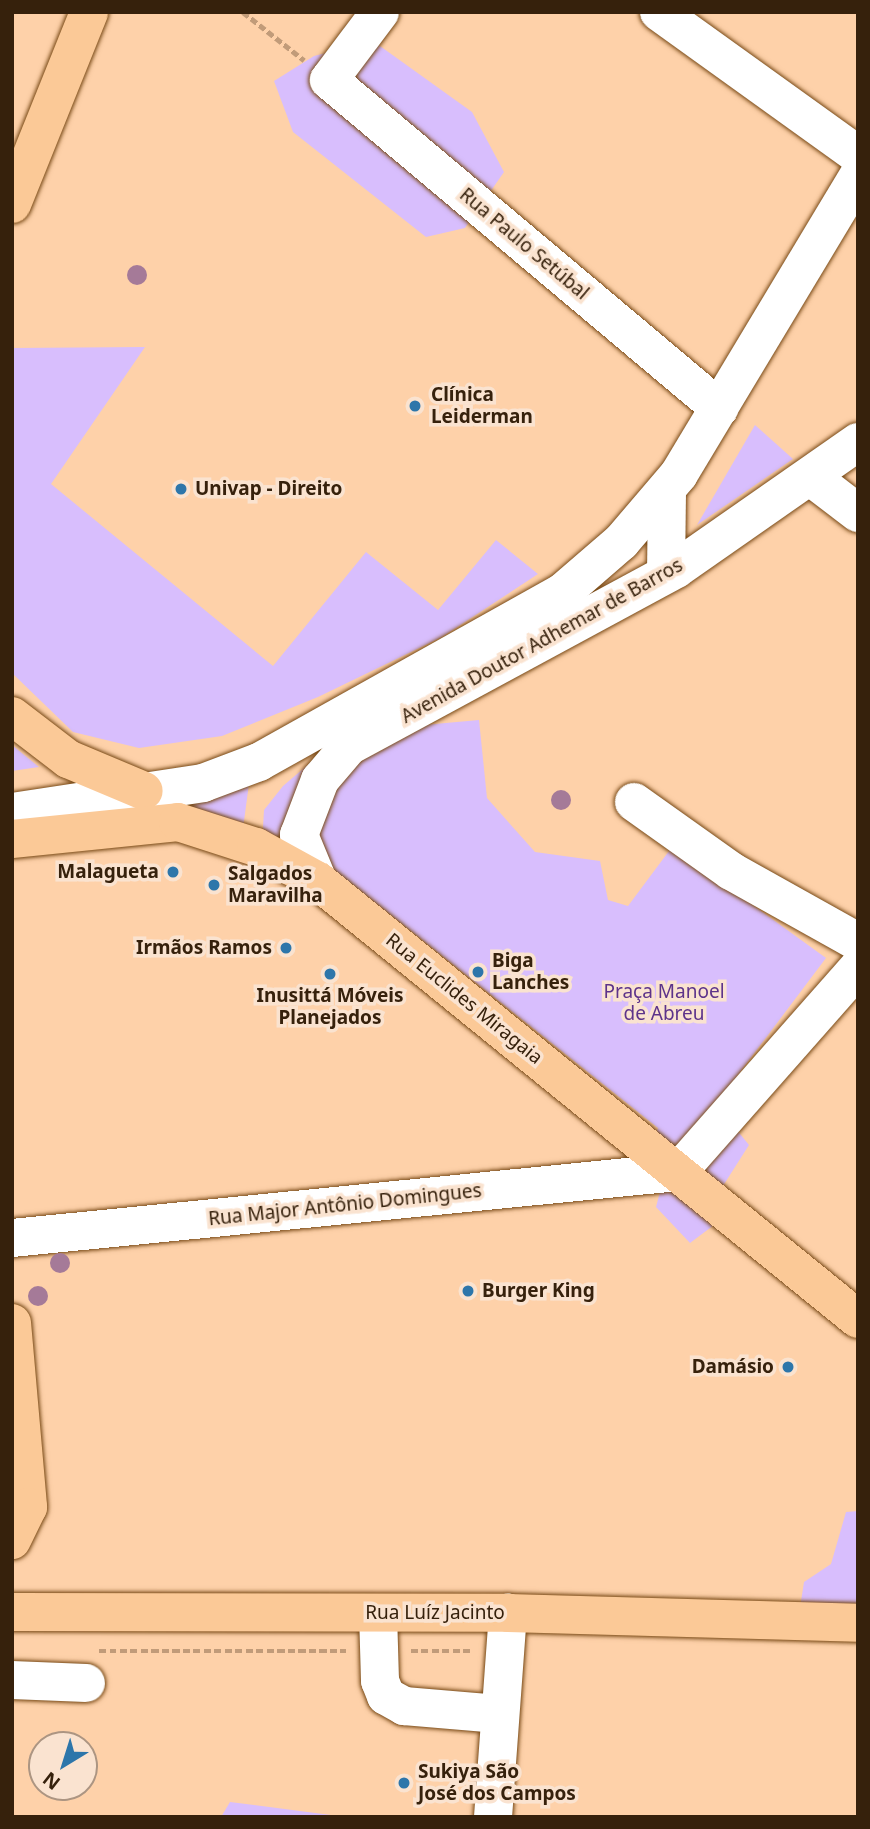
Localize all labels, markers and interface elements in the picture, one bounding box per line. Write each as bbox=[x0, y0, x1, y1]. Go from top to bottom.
street label: Rua Paulo Setúbal bbox=[455, 183, 593, 305]
place label: Clínica Leiderman bbox=[431, 384, 533, 428]
marker: Clínica Leiderman bbox=[405, 396, 425, 416]
place label: Univap - Direito bbox=[195, 478, 342, 500]
marker: Univap - Direito bbox=[173, 481, 189, 497]
street label: Avenida Doutor Adhemar de Barros bbox=[397, 554, 687, 728]
place label: Malagueta bbox=[57, 861, 159, 883]
place label: Salgados Maravilha bbox=[228, 863, 323, 907]
marker: Malagueta bbox=[165, 864, 181, 880]
marker: Salgados Maravilha bbox=[206, 877, 222, 893]
street label: Rua Euclides Miragaia bbox=[381, 929, 547, 1069]
place label: Irmãos Ramos bbox=[136, 937, 272, 959]
marker: Irmãos Ramos bbox=[278, 940, 294, 956]
place label: Biga Lanches bbox=[492, 950, 569, 994]
marker: Biga Lanches bbox=[470, 964, 486, 980]
marker: Inusittá Móveis Planejados bbox=[322, 966, 338, 982]
park label: Praça Manoel de Abreu bbox=[603, 981, 725, 1025]
place label: Inusittá Móveis Planejados bbox=[257, 985, 403, 1029]
street label: Rua Major Antônio Domingues bbox=[207, 1179, 483, 1231]
place label: Burger King bbox=[482, 1280, 595, 1302]
marker: Burger King bbox=[460, 1283, 476, 1299]
place label: Damásio bbox=[692, 1356, 774, 1378]
marker: Damásio bbox=[780, 1359, 796, 1375]
street label: Rua Luíz Jacinto bbox=[365, 1602, 505, 1624]
north arrow bbox=[28, 1731, 98, 1801]
place label: Sukiya São José dos Campos bbox=[418, 1761, 576, 1805]
text: N bbox=[37, 1766, 65, 1796]
marker: Sukiya São José dos Campos bbox=[396, 1775, 412, 1791]

